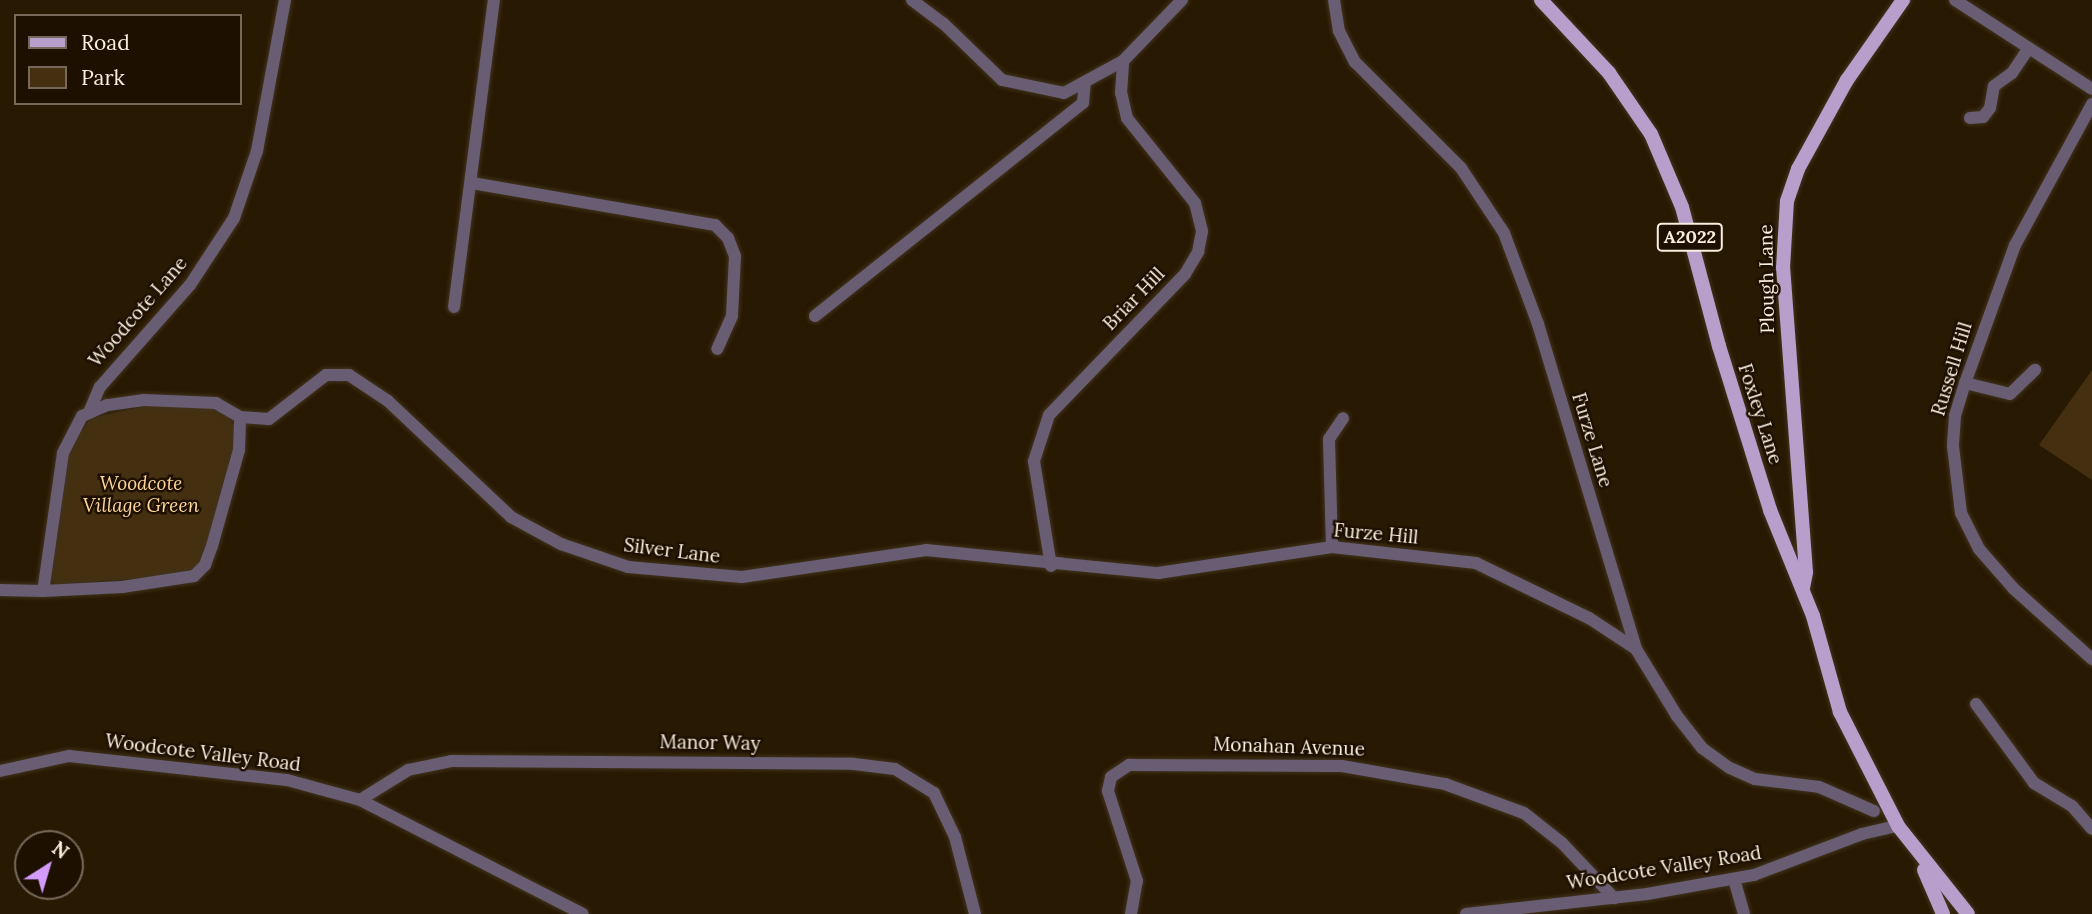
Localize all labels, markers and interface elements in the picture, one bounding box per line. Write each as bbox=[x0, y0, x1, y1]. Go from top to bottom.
legend bbox=[14, 14, 242, 105]
text: Road bbox=[81, 29, 130, 56]
text: Park bbox=[81, 64, 125, 91]
road number: A2022 bbox=[1657, 222, 1723, 251]
street label: Plough Lane bbox=[1755, 224, 1779, 334]
street label: Woodcote Lane bbox=[84, 252, 192, 372]
street label: Briar Hill bbox=[1098, 263, 1170, 335]
street label: Russell Hill bbox=[1927, 319, 1977, 419]
street label: Foxley Lane bbox=[1733, 361, 1787, 467]
street label: Furze Lane bbox=[1567, 390, 1617, 490]
park label: Woodcote Village Green bbox=[83, 473, 199, 517]
street label: Furze Hill bbox=[1333, 519, 1419, 549]
street label: Silver Lane bbox=[622, 534, 722, 568]
street label: Woodcote Valley Road bbox=[104, 730, 302, 776]
street label: Manor Way bbox=[659, 731, 761, 755]
street label: Monahan Avenue bbox=[1213, 733, 1365, 761]
north arrow bbox=[14, 830, 84, 900]
text: N bbox=[47, 836, 74, 864]
street label: Woodcote Valley Road bbox=[1565, 841, 1763, 895]

